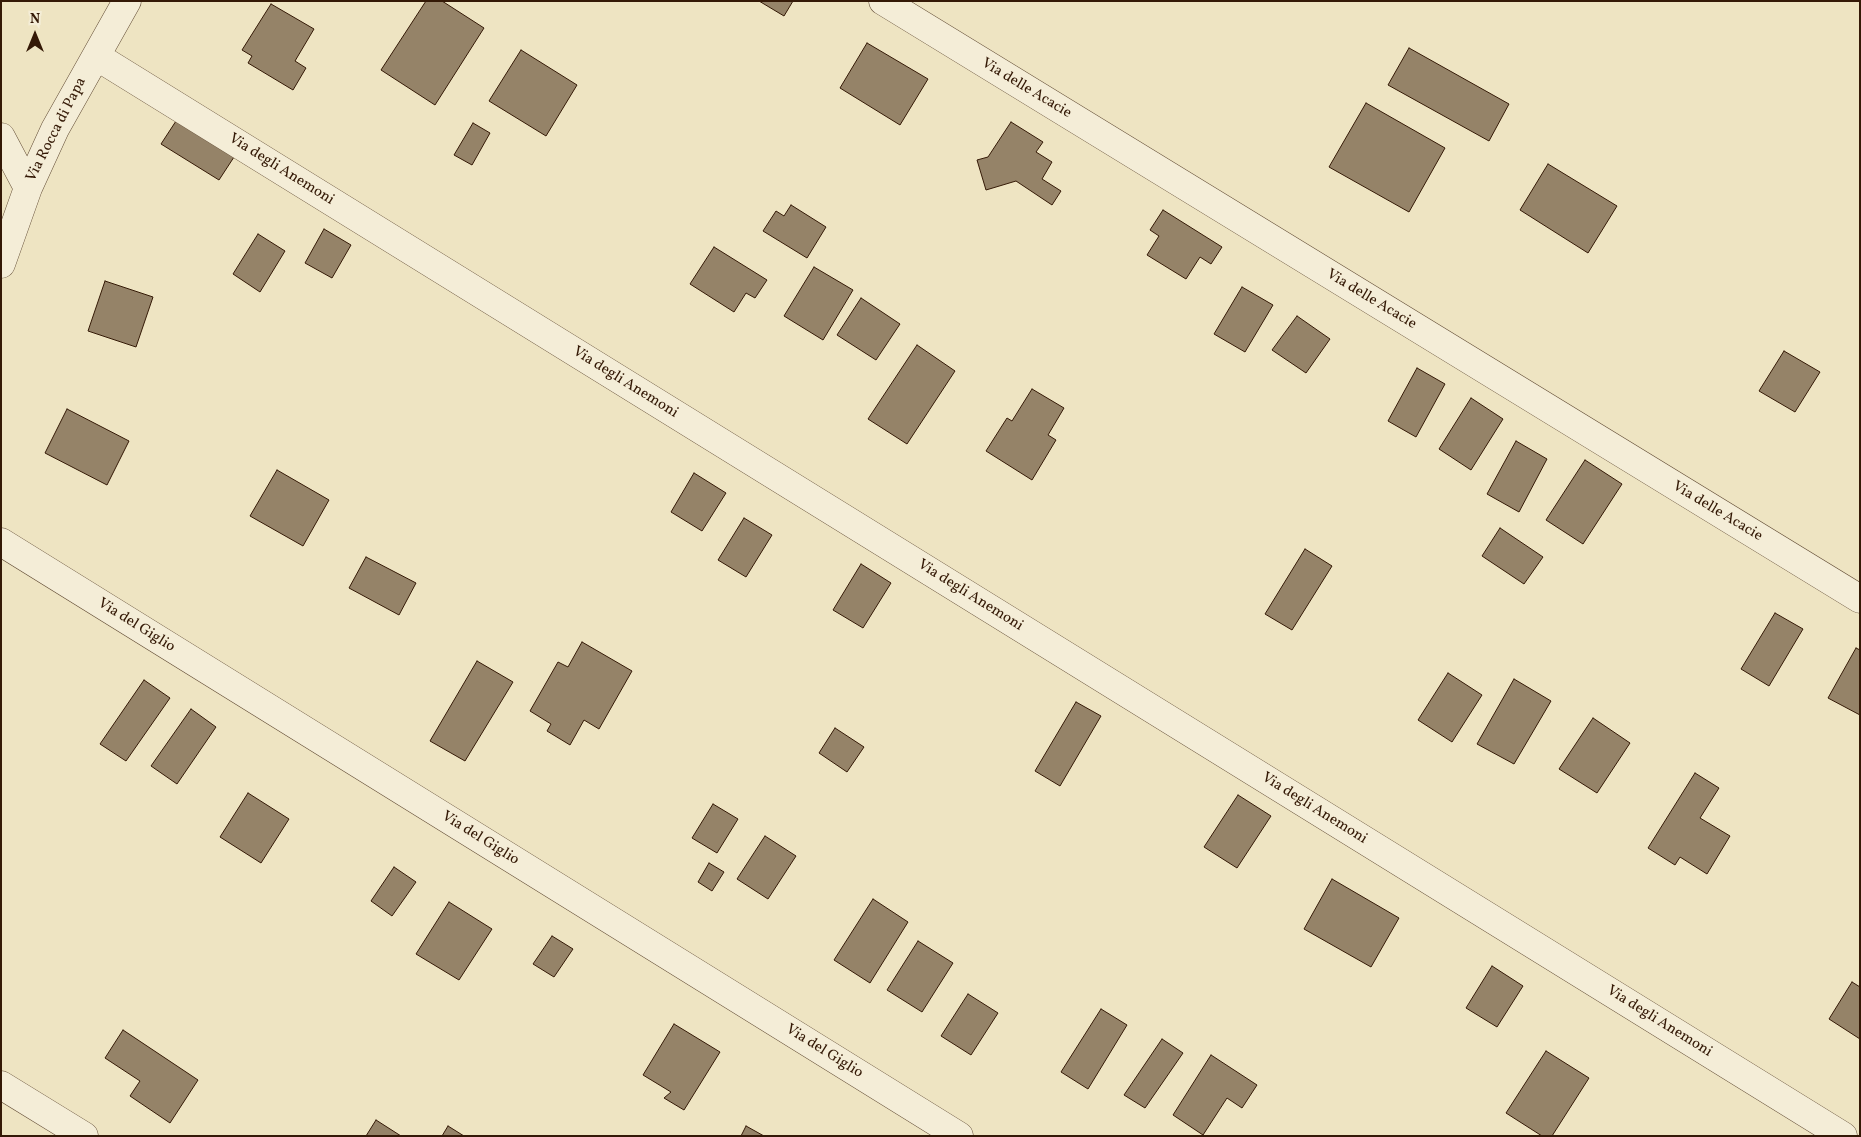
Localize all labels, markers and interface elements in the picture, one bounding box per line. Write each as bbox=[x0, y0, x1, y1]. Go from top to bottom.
north arrow bbox=[10, 10, 60, 60]
text: N bbox=[30, 10, 40, 29]
street label: Via delle Acacie bbox=[978, 55, 1074, 123]
street label: Via Rocca di Papa bbox=[23, 75, 91, 185]
street label: Via degli Anemoni bbox=[225, 130, 337, 210]
street label: Via delle Acacie bbox=[1323, 266, 1419, 334]
street label: Via degli Anemoni bbox=[569, 343, 681, 423]
street label: Via delle Acacie bbox=[1669, 478, 1765, 546]
street label: Via degli Anemoni bbox=[914, 556, 1026, 636]
street label: Via del Giglio bbox=[94, 595, 178, 657]
street label: Via degli Anemoni bbox=[1258, 769, 1370, 849]
street label: Via del Giglio bbox=[438, 808, 522, 870]
street label: Via degli Anemoni bbox=[1603, 982, 1715, 1062]
street label: Via del Giglio bbox=[782, 1021, 866, 1083]

